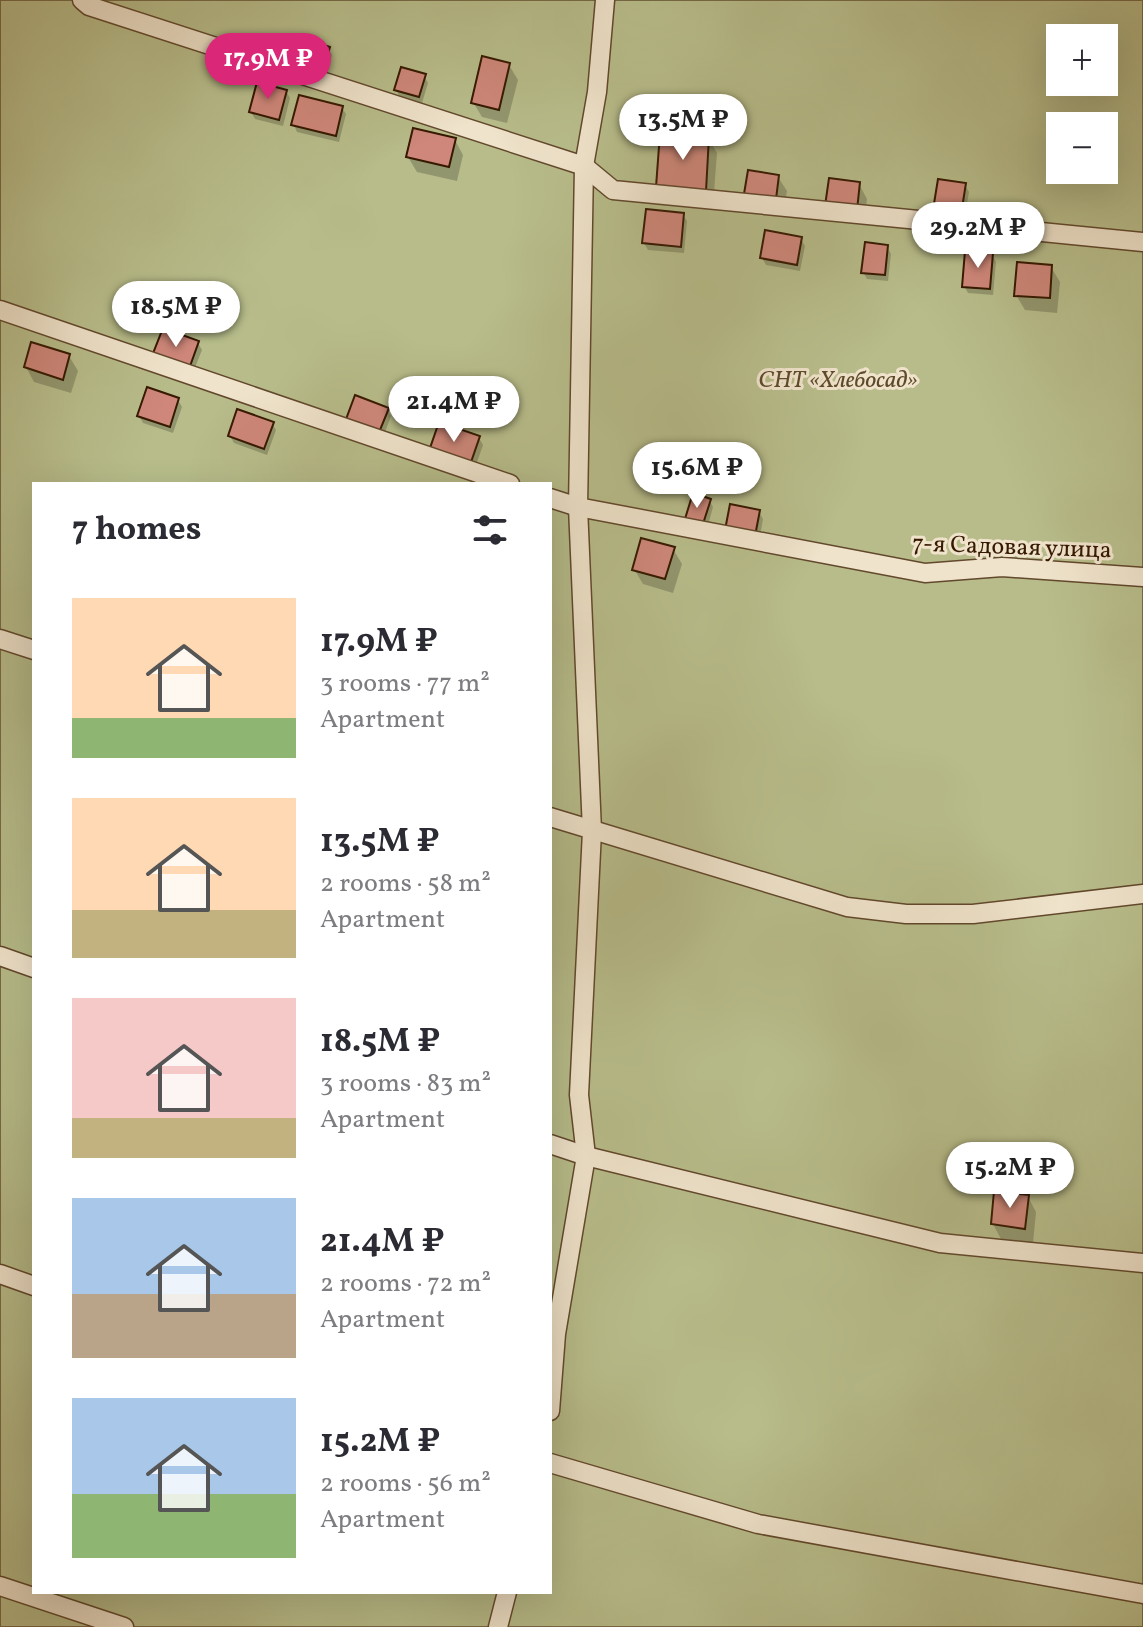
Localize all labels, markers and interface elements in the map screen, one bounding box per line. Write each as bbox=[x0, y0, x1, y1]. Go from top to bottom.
map controls bbox=[1046, 24, 1118, 184]
button: + bbox=[1046, 24, 1118, 96]
pin: 17.9M ₽ bbox=[194, 33, 342, 101]
text: 17.9M ₽ bbox=[223, 41, 313, 77]
pin: 13.5M ₽ bbox=[609, 94, 757, 162]
text: 13.5M ₽ bbox=[637, 102, 729, 138]
button: − bbox=[1046, 112, 1118, 184]
pin: 29.2M ₽ bbox=[904, 202, 1052, 270]
text: 29.2M ₽ bbox=[930, 210, 1026, 246]
pin: 18.5M ₽ bbox=[102, 281, 250, 349]
text: 18.5M ₽ bbox=[130, 289, 222, 325]
park label: СНТ «Хлебосад» bbox=[758, 364, 918, 398]
pin: 21.4M ₽ bbox=[380, 376, 528, 444]
text: 21.4M ₽ bbox=[406, 384, 502, 420]
pin: 15.6M ₽ bbox=[623, 442, 771, 510]
text: 15.6M ₽ bbox=[651, 450, 743, 486]
text: 7 homes bbox=[72, 507, 201, 554]
icon: filters bbox=[468, 508, 512, 552]
street label: 7-я Садовая улица bbox=[912, 528, 1112, 568]
text: 17.9M ₽ bbox=[320, 619, 438, 666]
icon: home bbox=[136, 630, 232, 726]
text: 3 rooms · 77 m² bbox=[320, 666, 490, 702]
text: Apartment bbox=[320, 702, 445, 738]
text: 13.5M ₽ bbox=[320, 819, 440, 866]
icon: home bbox=[136, 830, 232, 926]
text: 2 rooms · 58 m² bbox=[320, 866, 491, 902]
text: Apartment bbox=[320, 902, 445, 938]
text: 18.5M ₽ bbox=[320, 1019, 440, 1066]
icon: home bbox=[136, 1030, 232, 1126]
text: 3 rooms · 83 m² bbox=[320, 1066, 491, 1102]
text: Apartment bbox=[320, 1102, 445, 1138]
pin: 15.2M ₽ bbox=[936, 1142, 1084, 1210]
text: 15.2M ₽ bbox=[964, 1150, 1056, 1186]
text: 21.4M ₽ bbox=[320, 1219, 445, 1266]
icon: home bbox=[136, 1230, 232, 1326]
text: 2 rooms · 72 m² bbox=[320, 1266, 491, 1302]
text: Apartment bbox=[320, 1302, 445, 1338]
text: 15.2M ₽ bbox=[320, 1419, 440, 1466]
icon: home bbox=[136, 1430, 232, 1526]
text: 2 rooms · 56 m² bbox=[320, 1466, 491, 1502]
text: Apartment bbox=[320, 1502, 445, 1538]

